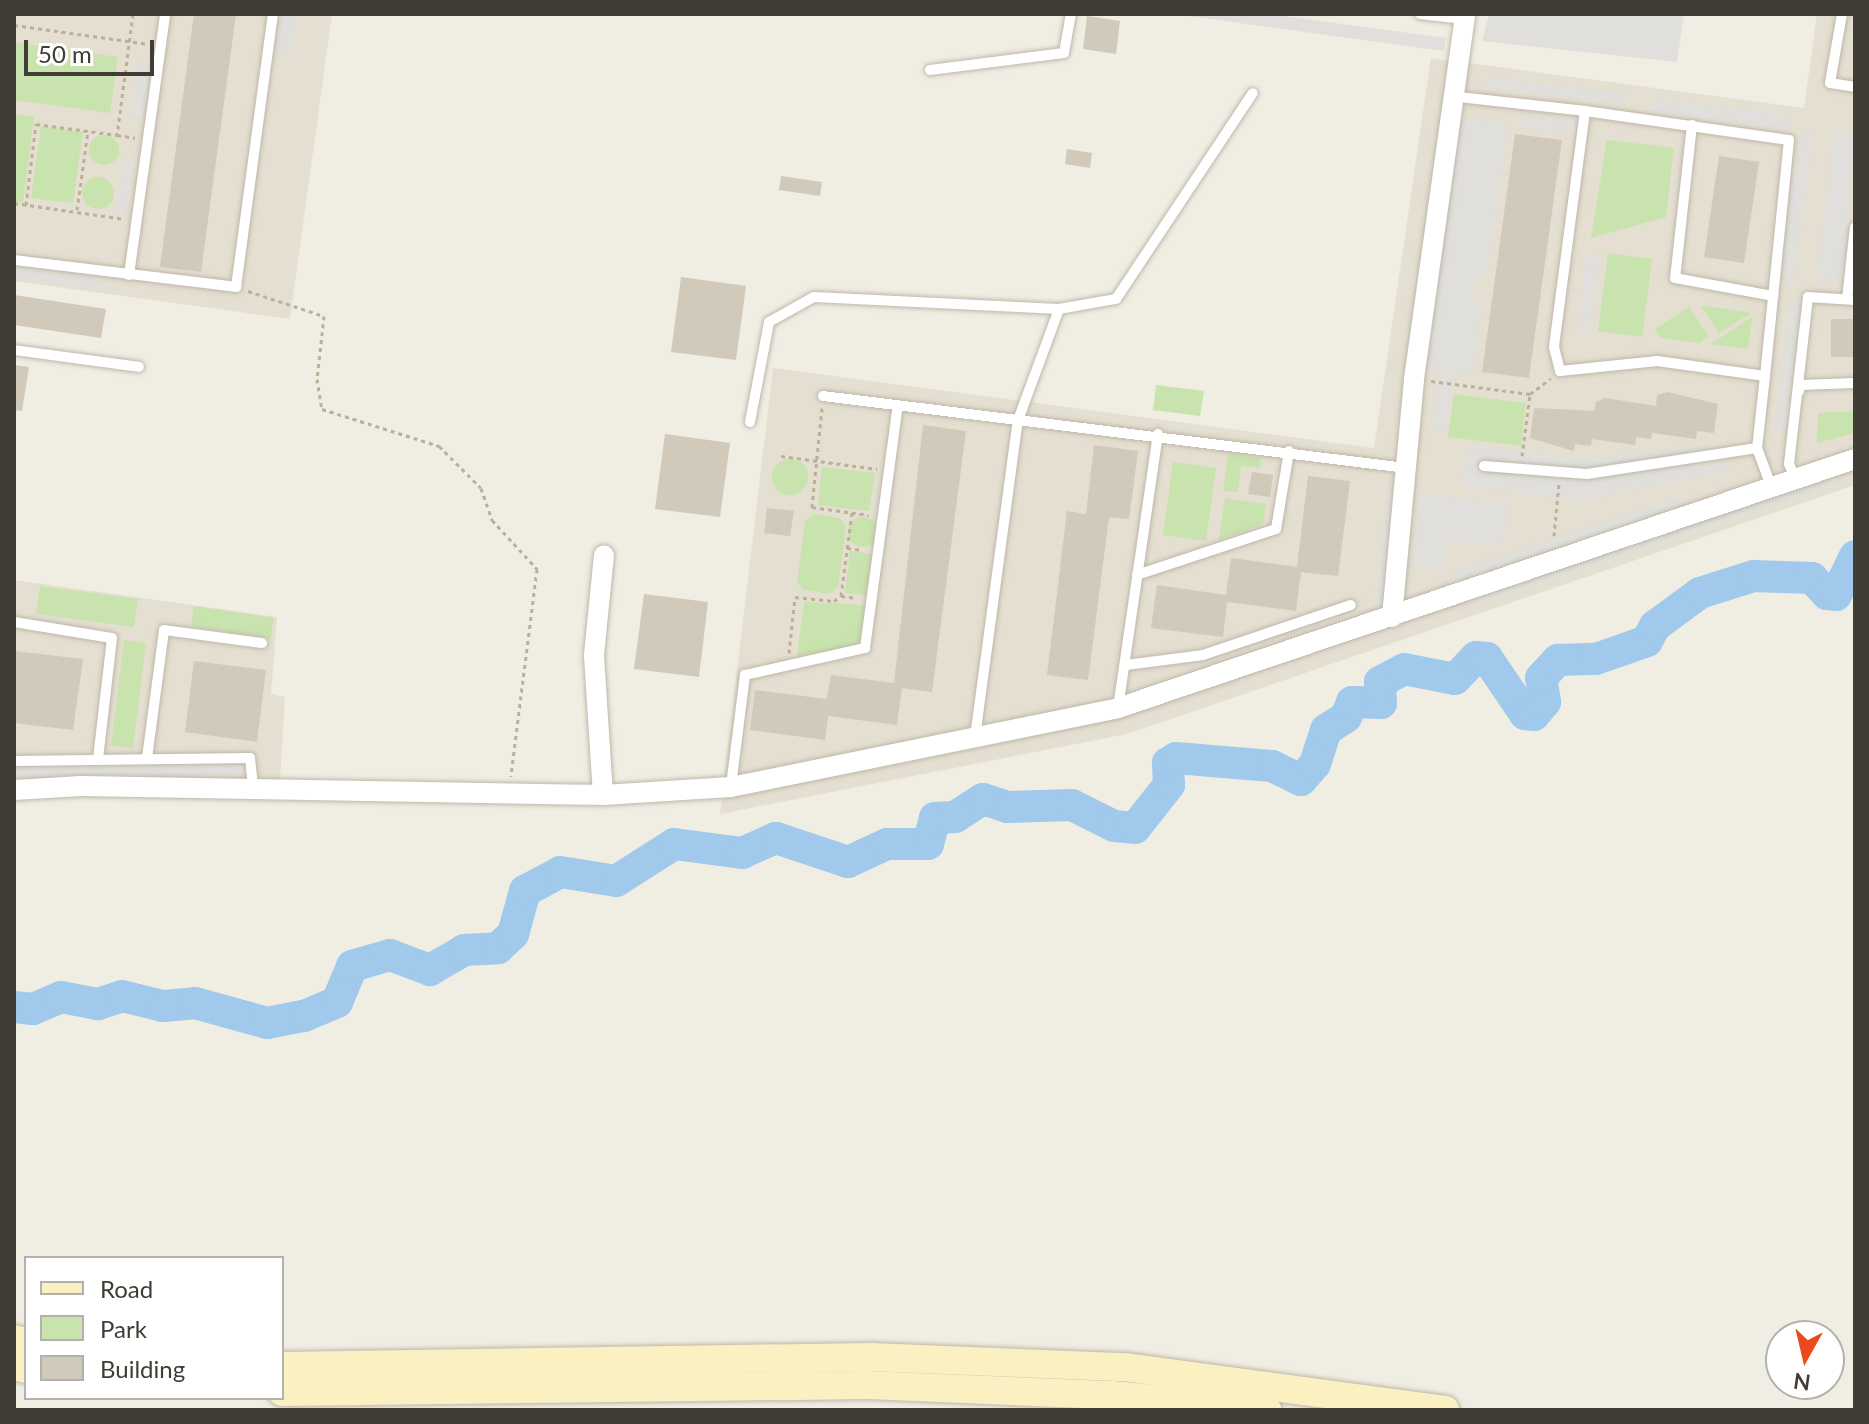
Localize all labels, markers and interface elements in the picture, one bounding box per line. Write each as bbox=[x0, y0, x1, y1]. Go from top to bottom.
scale bar bbox=[28, 24, 158, 74]
text: 50 m bbox=[38, 39, 92, 68]
legend bbox=[24, 1256, 284, 1400]
text: Road bbox=[100, 1274, 153, 1303]
text: Park bbox=[100, 1314, 147, 1343]
north arrow bbox=[1765, 1320, 1845, 1400]
text: Building bbox=[100, 1354, 185, 1383]
text: N bbox=[1792, 1368, 1812, 1397]

